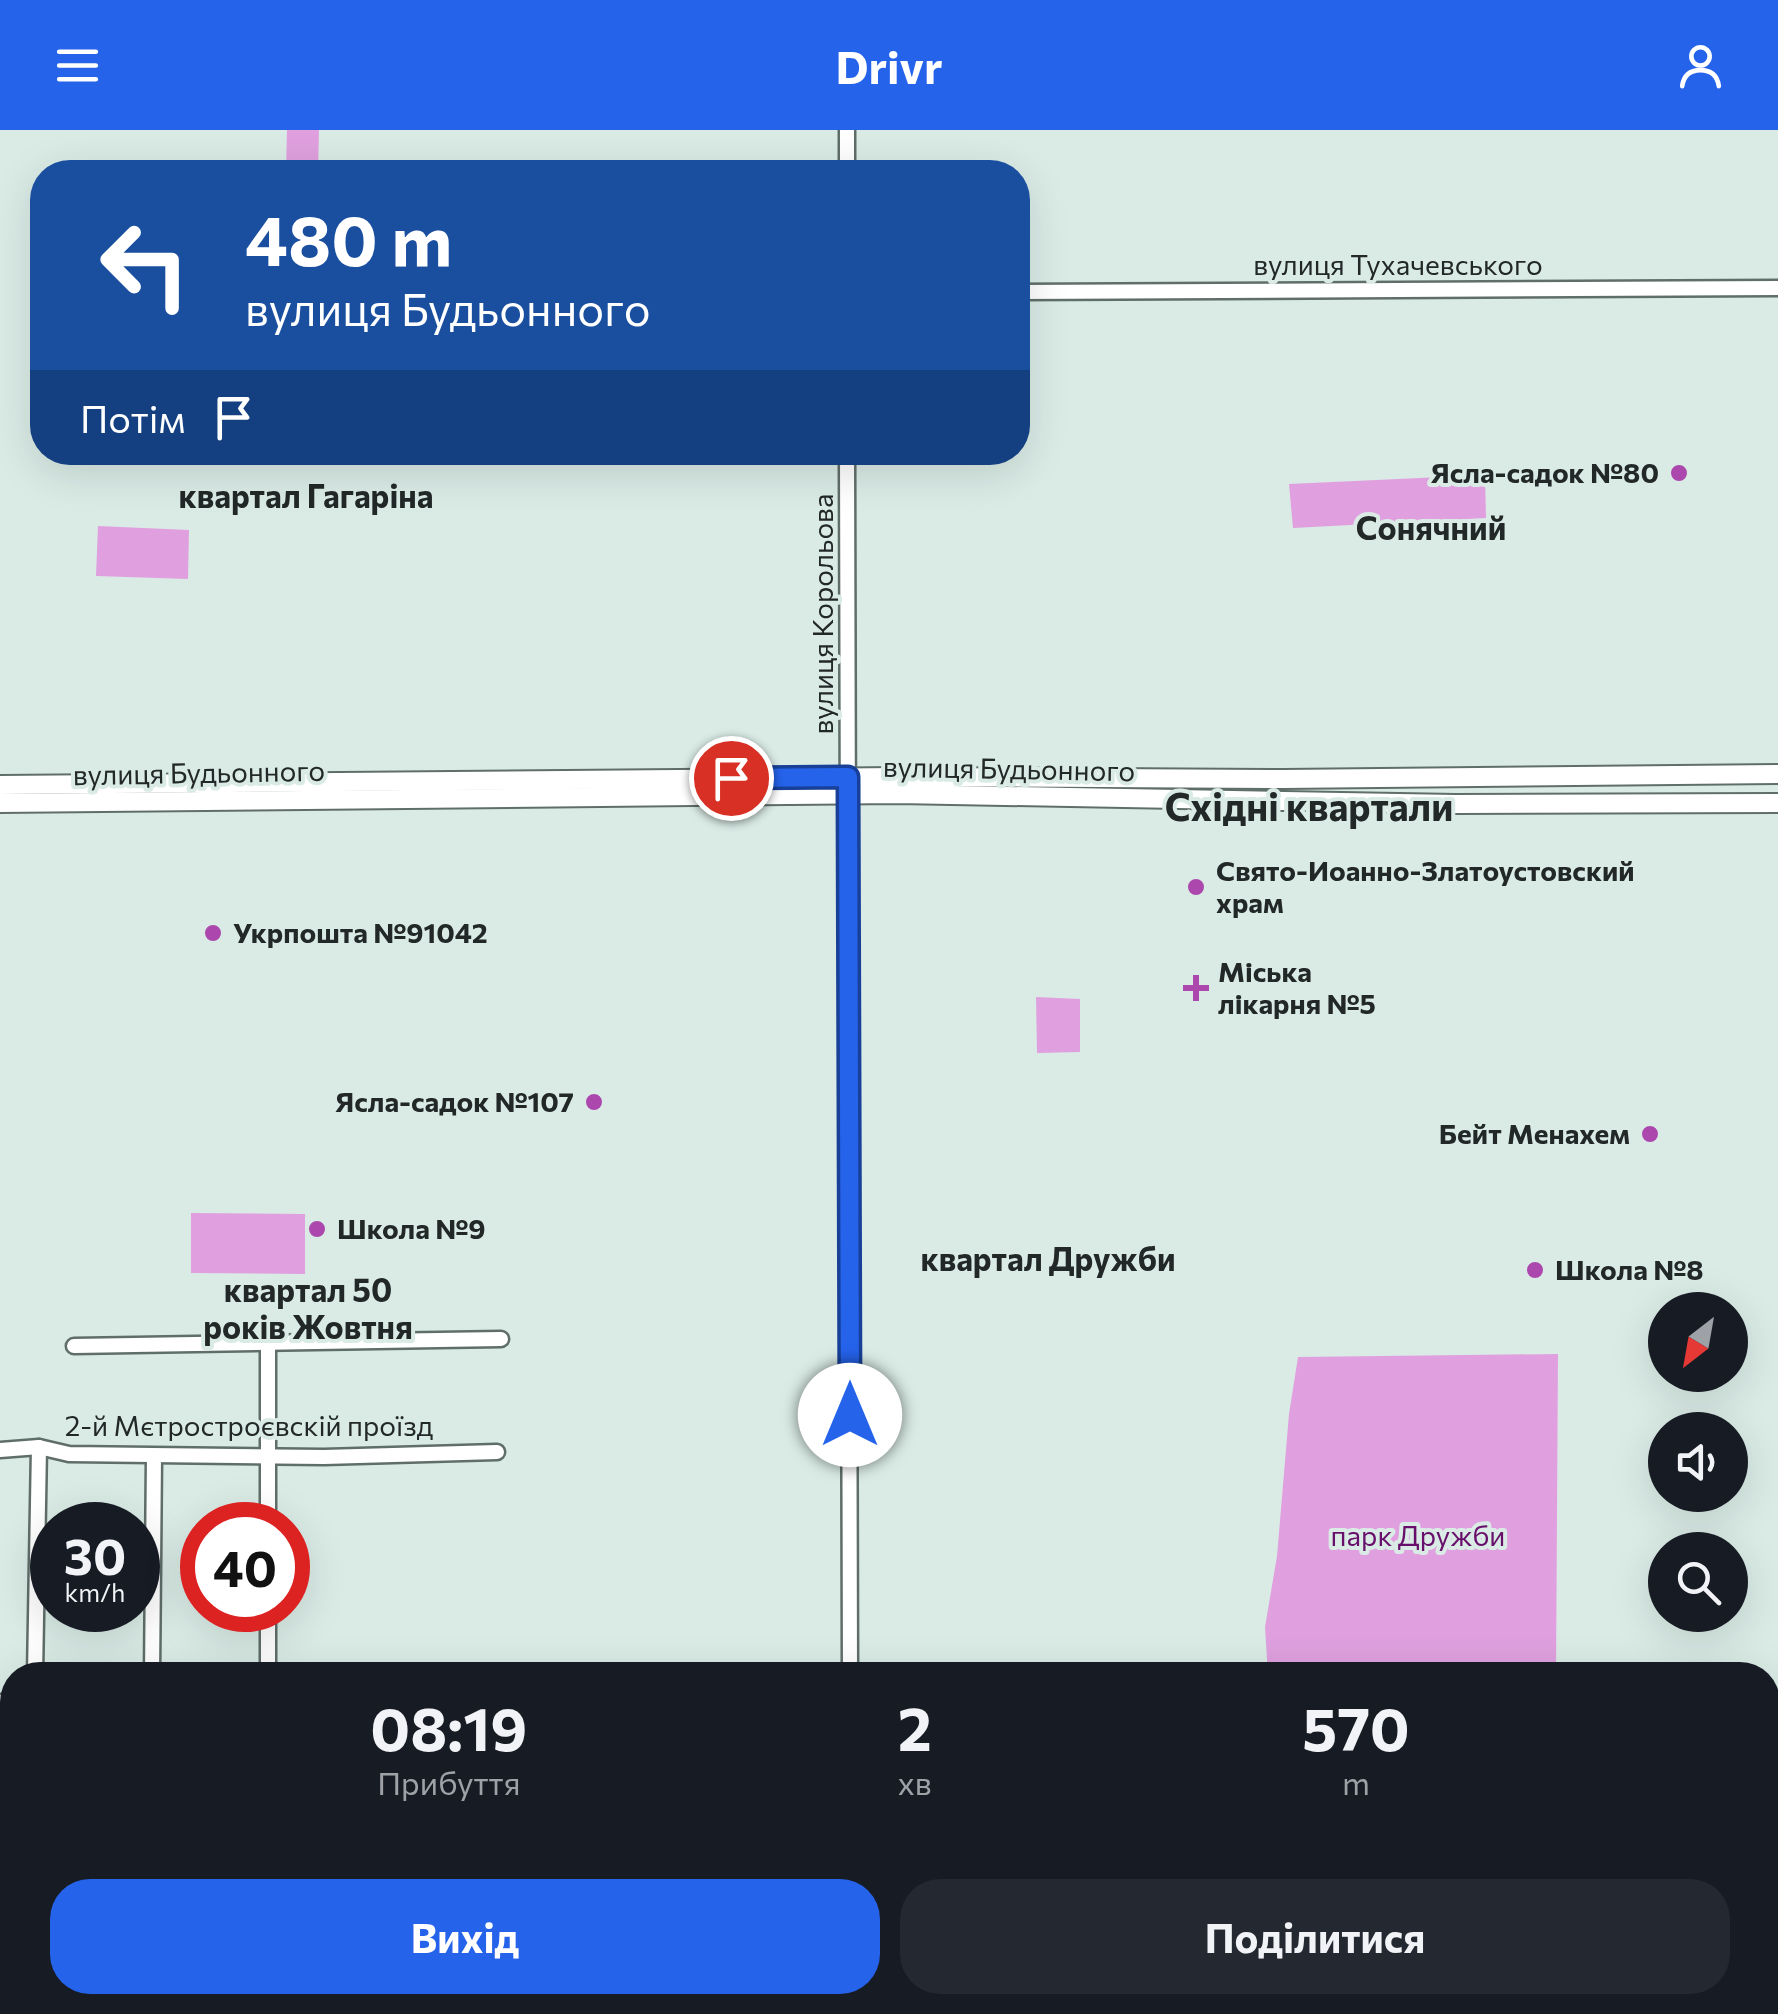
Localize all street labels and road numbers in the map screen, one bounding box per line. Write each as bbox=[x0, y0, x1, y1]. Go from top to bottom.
street label: вулиця Тухачевського bbox=[1253, 247, 1543, 281]
street label: вулиця Корольова bbox=[805, 494, 839, 735]
street label: вулиця Будьонного bbox=[883, 749, 1135, 787]
street label: вулиця Будьонного bbox=[73, 753, 325, 791]
street label: 2-й Мєтростроєвскій проїзд bbox=[65, 1408, 433, 1442]

